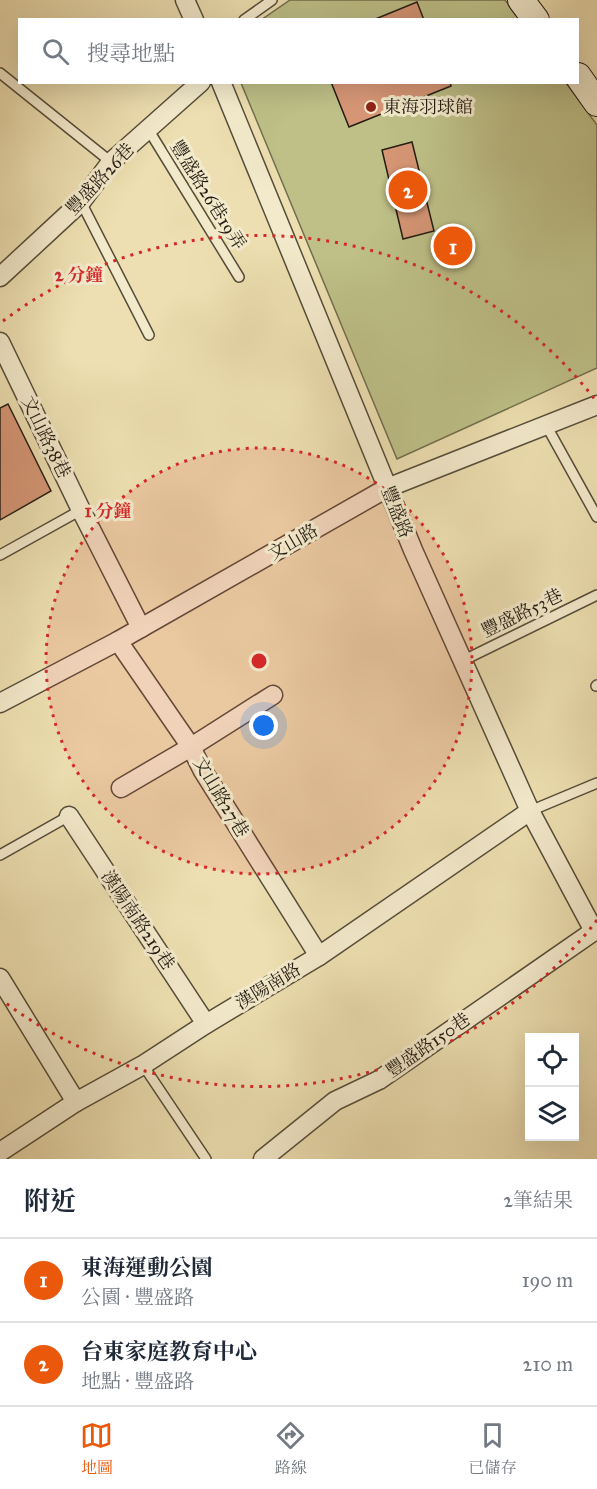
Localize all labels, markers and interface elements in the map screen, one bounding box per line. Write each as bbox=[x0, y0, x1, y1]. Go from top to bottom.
search box bbox=[18, 18, 579, 84]
icon: search bbox=[39, 35, 72, 68]
text: 搜尋地點 bbox=[87, 40, 175, 67]
place label: 東海羽球館 bbox=[383, 96, 473, 118]
marker: 東海羽球館 bbox=[364, 100, 378, 114]
street label: 豐盛路26巷19弄 bbox=[166, 136, 250, 254]
street label: 豐盛路26巷 bbox=[61, 139, 139, 219]
pin: 2 bbox=[388, 168, 428, 213]
pin: 1 bbox=[434, 224, 472, 268]
text: 2 分鐘 bbox=[55, 264, 103, 286]
street label: 文山路38巷 bbox=[17, 392, 75, 482]
street label: 豐盛路 bbox=[377, 483, 417, 541]
text: 1 分鐘 bbox=[85, 500, 132, 522]
street label: 文山路 bbox=[264, 519, 322, 565]
street label: 豐盛路53巷 bbox=[478, 584, 566, 642]
centre of rings bbox=[249, 651, 269, 671]
your location bbox=[249, 711, 278, 740]
street label: 文山路27巷 bbox=[188, 753, 254, 841]
street label: 漢陽南路219巷 bbox=[97, 866, 179, 974]
street label: 漢陽南路 bbox=[231, 958, 305, 1014]
street label: 豐盛路150巷 bbox=[382, 1008, 474, 1082]
map controls bbox=[525, 1033, 579, 1141]
button: locate bbox=[525, 1033, 579, 1087]
button: layers bbox=[525, 1087, 579, 1141]
text: 附近 bbox=[24, 1185, 76, 1217]
text: 2筆結果 bbox=[503, 1188, 573, 1212]
text: 東海運動公園 bbox=[81, 1254, 213, 1281]
text: 1 bbox=[40, 1268, 47, 1292]
text: 190 m bbox=[522, 1268, 573, 1292]
text: 公園 · 豐盛路 bbox=[81, 1285, 194, 1309]
text: 台東家庭教育中心 bbox=[81, 1338, 257, 1365]
text: 2 bbox=[39, 1352, 48, 1376]
text: 210 m bbox=[523, 1352, 573, 1376]
text: 地點 · 豐盛路 bbox=[81, 1369, 194, 1393]
tab: 地圖 bbox=[80, 1419, 113, 1478]
tab: 路線 bbox=[274, 1419, 307, 1478]
tab: 已儲存 bbox=[468, 1419, 516, 1478]

